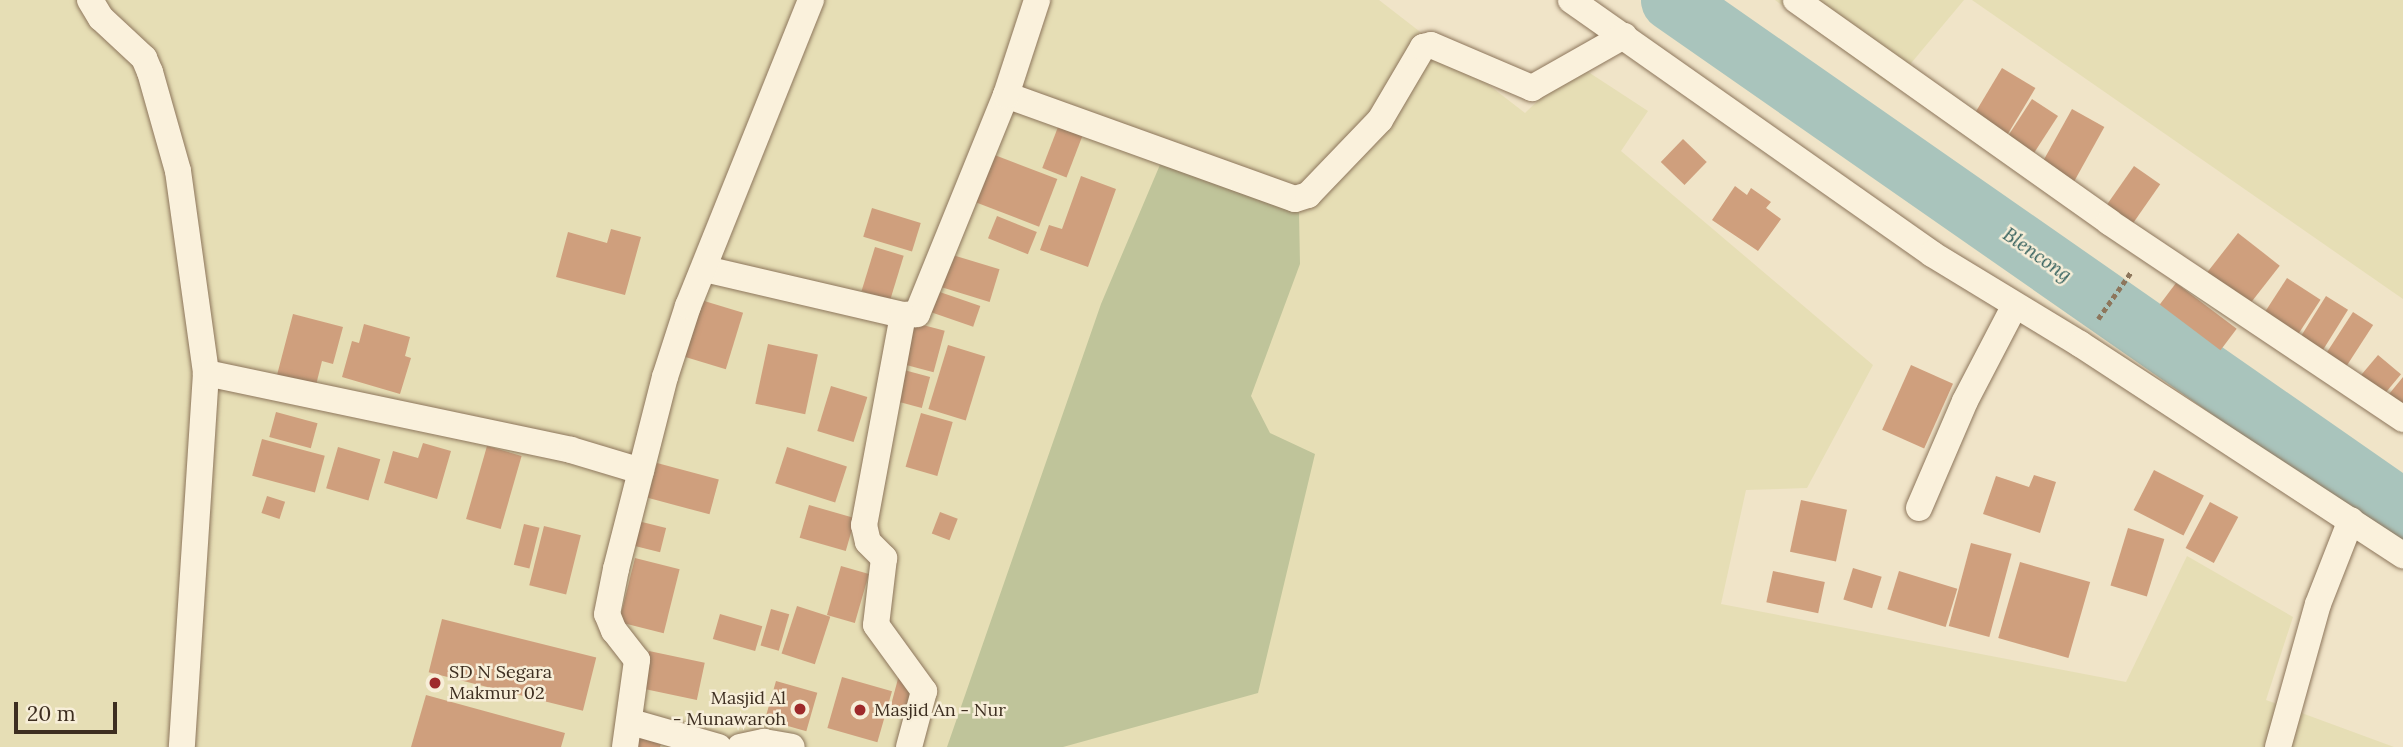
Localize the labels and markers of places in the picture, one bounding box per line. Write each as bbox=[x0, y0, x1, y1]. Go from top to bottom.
place label: SD N Segara Makmur 02 bbox=[449, 662, 552, 704]
marker: SD N Segara Makmur 02 bbox=[427, 675, 443, 691]
place label: Masjid Al - Munawaroh bbox=[673, 688, 786, 730]
place label: Masjid An - Nur bbox=[874, 699, 1006, 721]
marker: Masjid Al - Munawaroh bbox=[792, 701, 808, 717]
marker: Masjid An - Nur bbox=[852, 702, 868, 718]

